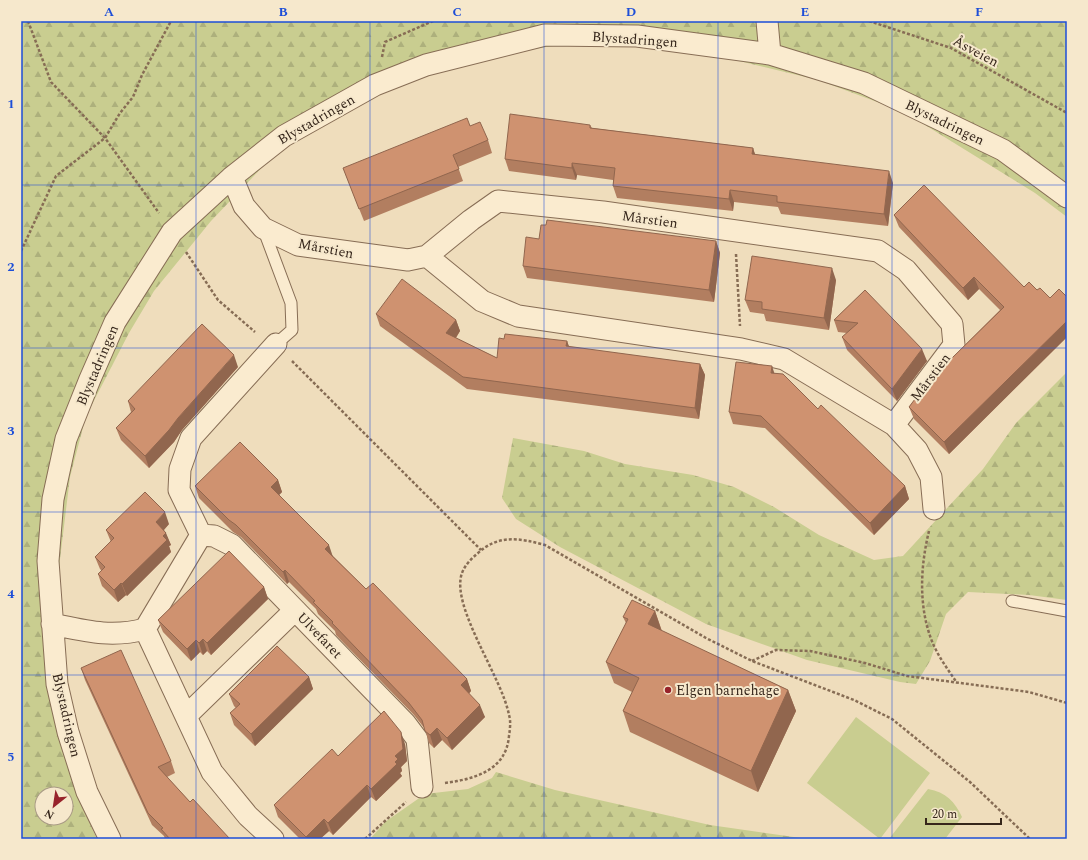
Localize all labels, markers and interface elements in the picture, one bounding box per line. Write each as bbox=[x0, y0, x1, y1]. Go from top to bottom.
text: A bbox=[104, 2, 114, 22]
text: B bbox=[278, 2, 288, 22]
text: C bbox=[452, 2, 462, 22]
text: D bbox=[626, 2, 636, 22]
text: E bbox=[801, 2, 810, 22]
text: F bbox=[975, 2, 983, 22]
street label: Blystadringen bbox=[591, 26, 679, 53]
street label: Åsveien bbox=[949, 31, 1002, 72]
street label: Blystadringen bbox=[274, 89, 359, 150]
text: 1 bbox=[7, 94, 15, 114]
street label: Blystadringen bbox=[902, 94, 988, 151]
street label: Mårstien bbox=[621, 205, 679, 234]
street label: Mårstien bbox=[296, 233, 355, 264]
text: 2 bbox=[7, 257, 15, 277]
street label: Blystadringen bbox=[71, 322, 124, 409]
street label: Mårstien bbox=[905, 349, 956, 406]
text: 3 bbox=[7, 421, 15, 441]
text: 4 bbox=[7, 584, 15, 604]
street label: Ulvefaret bbox=[292, 607, 347, 663]
street label: Blystadringen bbox=[47, 671, 86, 759]
place label: Elgen barnehage bbox=[676, 680, 780, 701]
marker: Elgen barnehage bbox=[663, 685, 673, 695]
text: 5 bbox=[7, 747, 15, 767]
north arrow bbox=[34, 786, 74, 826]
scale bar bbox=[926, 800, 1001, 826]
text: N bbox=[41, 805, 57, 824]
text: 20 m bbox=[932, 805, 957, 824]

